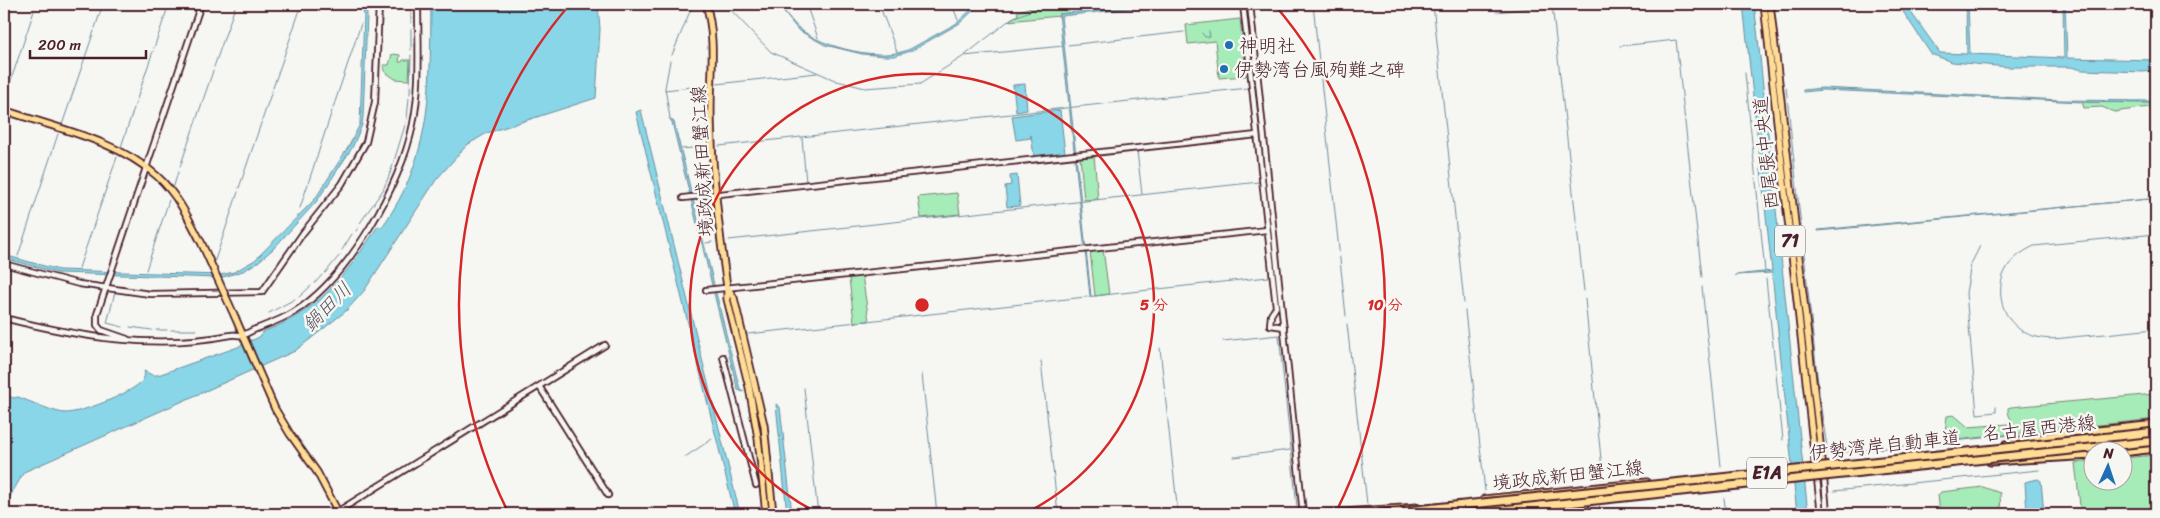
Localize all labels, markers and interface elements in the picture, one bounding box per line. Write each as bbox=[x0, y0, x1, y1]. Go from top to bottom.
scale bar bbox=[30, 28, 146, 60]
place label: 神明社 bbox=[1239, 29, 1296, 62]
text: 200 m bbox=[38, 32, 82, 58]
marker: 神明社 bbox=[1223, 39, 1235, 51]
place label: 伊勢湾台風殉難之碑 bbox=[1234, 53, 1405, 86]
marker: 伊勢湾台風殉難之碑 bbox=[1218, 63, 1230, 75]
street label: 境政成新田蟹江線 bbox=[682, 84, 722, 238]
street label: 西尾張中央道 bbox=[1744, 95, 1788, 211]
road number: 71 bbox=[1775, 226, 1805, 256]
water label: 鍋田川 bbox=[293, 273, 361, 341]
text: 5 分 bbox=[1140, 292, 1168, 318]
text: 10 分 bbox=[1368, 292, 1402, 318]
centre of rings bbox=[913, 296, 931, 314]
street label: 名古屋西港線 bbox=[1981, 406, 2097, 450]
street label: 伊勢湾岸自動車道 bbox=[1808, 421, 1962, 469]
north arrow bbox=[2082, 440, 2132, 490]
text: N bbox=[2102, 441, 2114, 466]
street label: 境政成新田蟹江線 bbox=[1491, 451, 1645, 499]
road number: E1A bbox=[1747, 458, 1787, 488]

